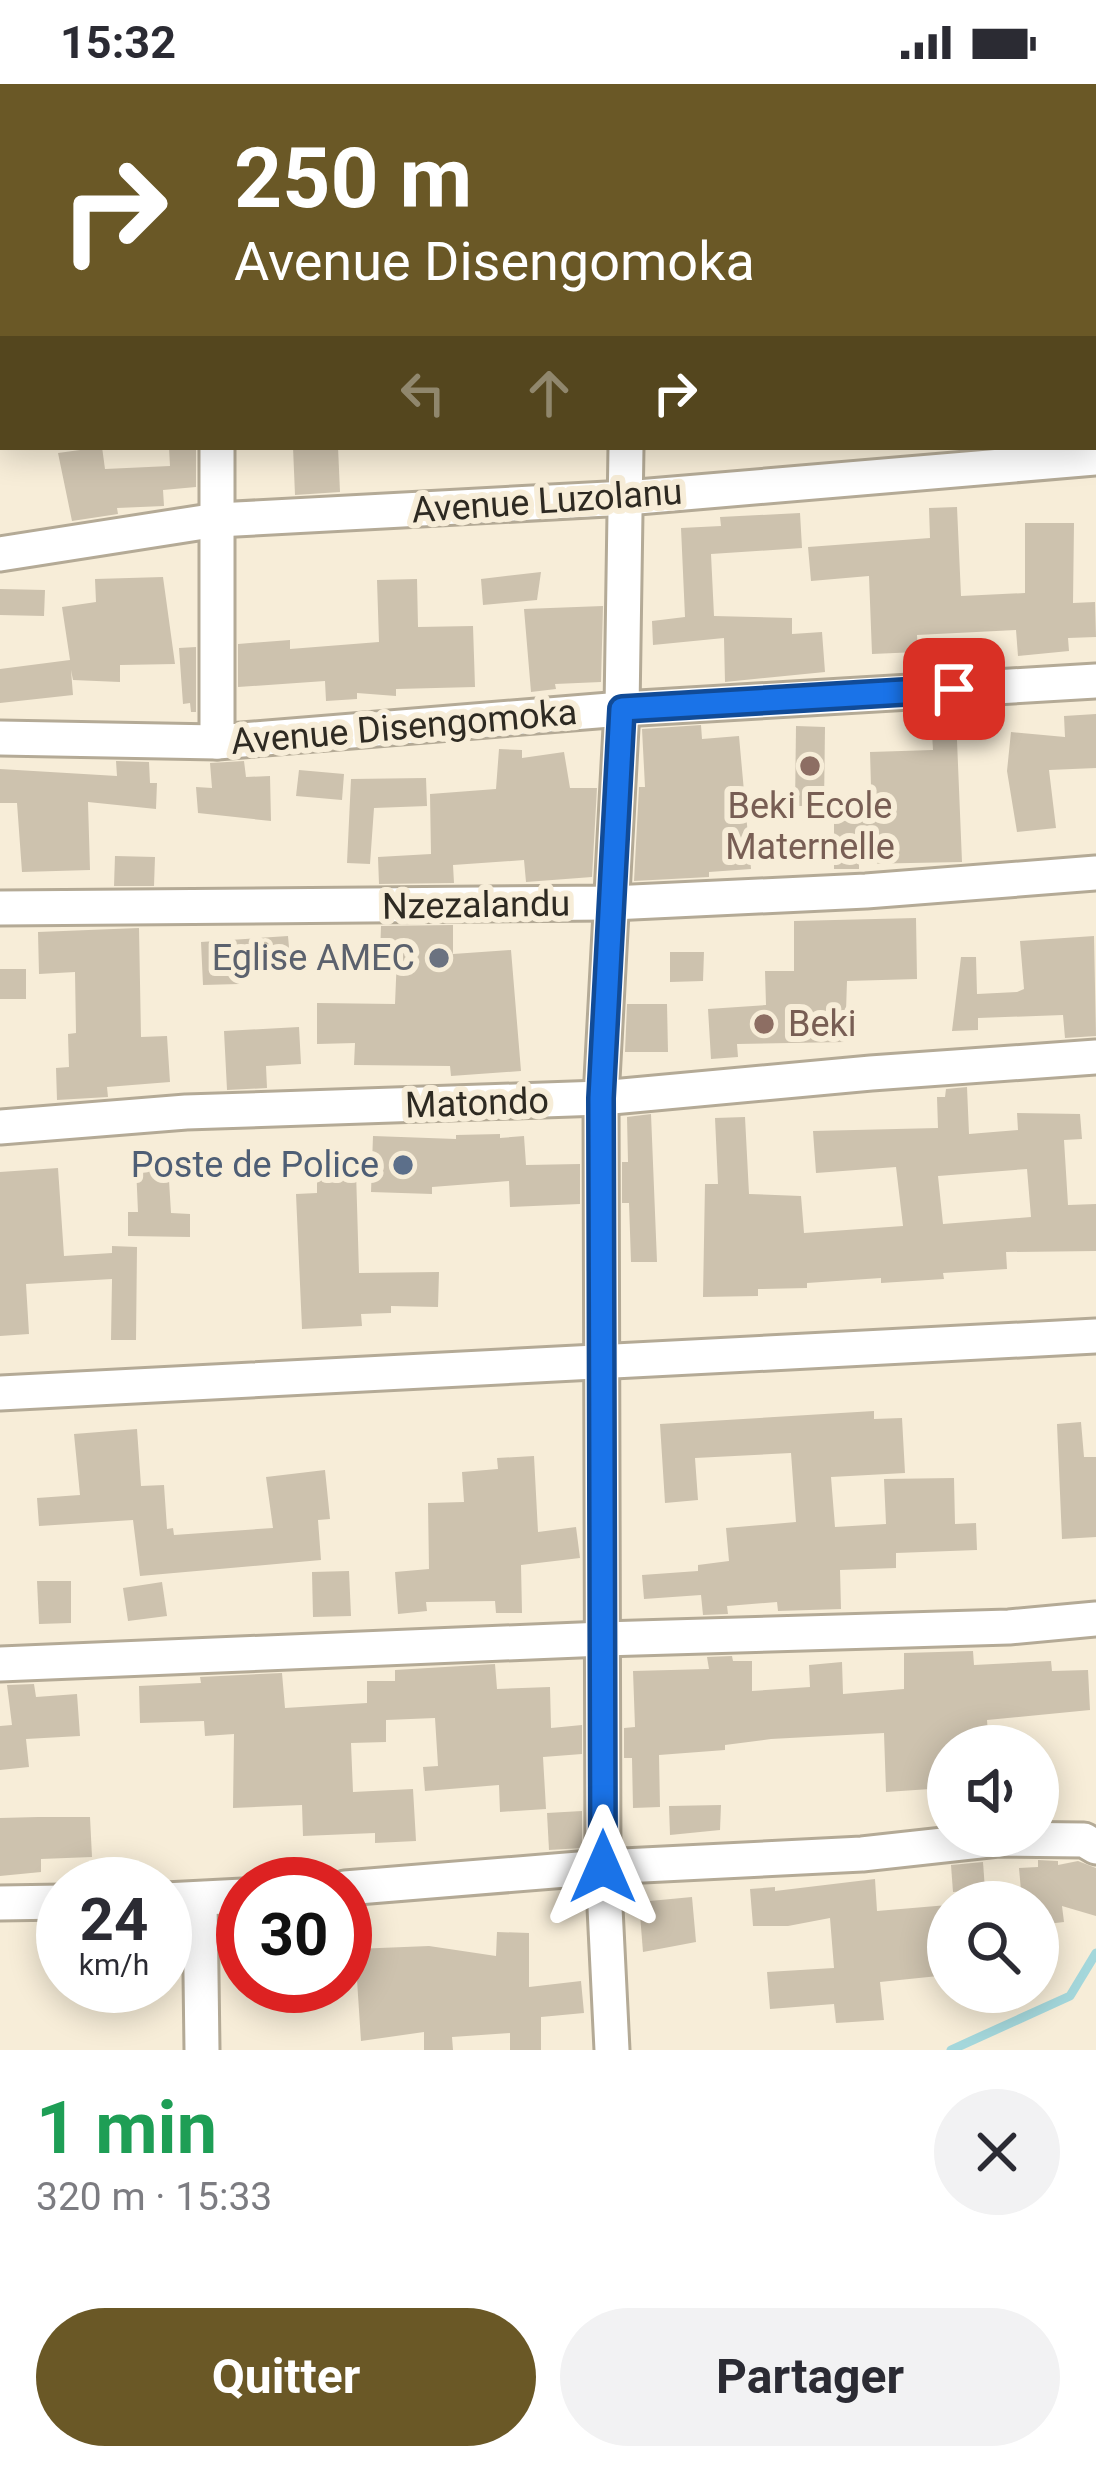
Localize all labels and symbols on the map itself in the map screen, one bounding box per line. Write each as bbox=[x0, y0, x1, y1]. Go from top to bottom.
street label: Avenue Luzolanu bbox=[410, 471, 684, 531]
pin bbox=[903, 638, 1005, 740]
street label: Avenue Disengomoka bbox=[229, 691, 579, 763]
marker: Beki Ecole Maternelle bbox=[797, 753, 823, 779]
place label: Beki Ecole Maternelle bbox=[725, 785, 895, 868]
street label: Nzezalandu bbox=[382, 882, 570, 928]
place label: Eglise AMEC bbox=[212, 937, 415, 979]
marker: Eglise AMEC bbox=[426, 945, 452, 971]
place label: Beki bbox=[788, 1003, 857, 1045]
marker: Beki bbox=[751, 1011, 777, 1037]
street label: Matondo bbox=[404, 1080, 550, 1126]
place label: Poste de Police bbox=[131, 1144, 379, 1186]
marker: Poste de Police bbox=[390, 1152, 416, 1178]
position arrow bbox=[540, 1804, 666, 1930]
speed limit sign: 30 bbox=[216, 1857, 372, 2013]

